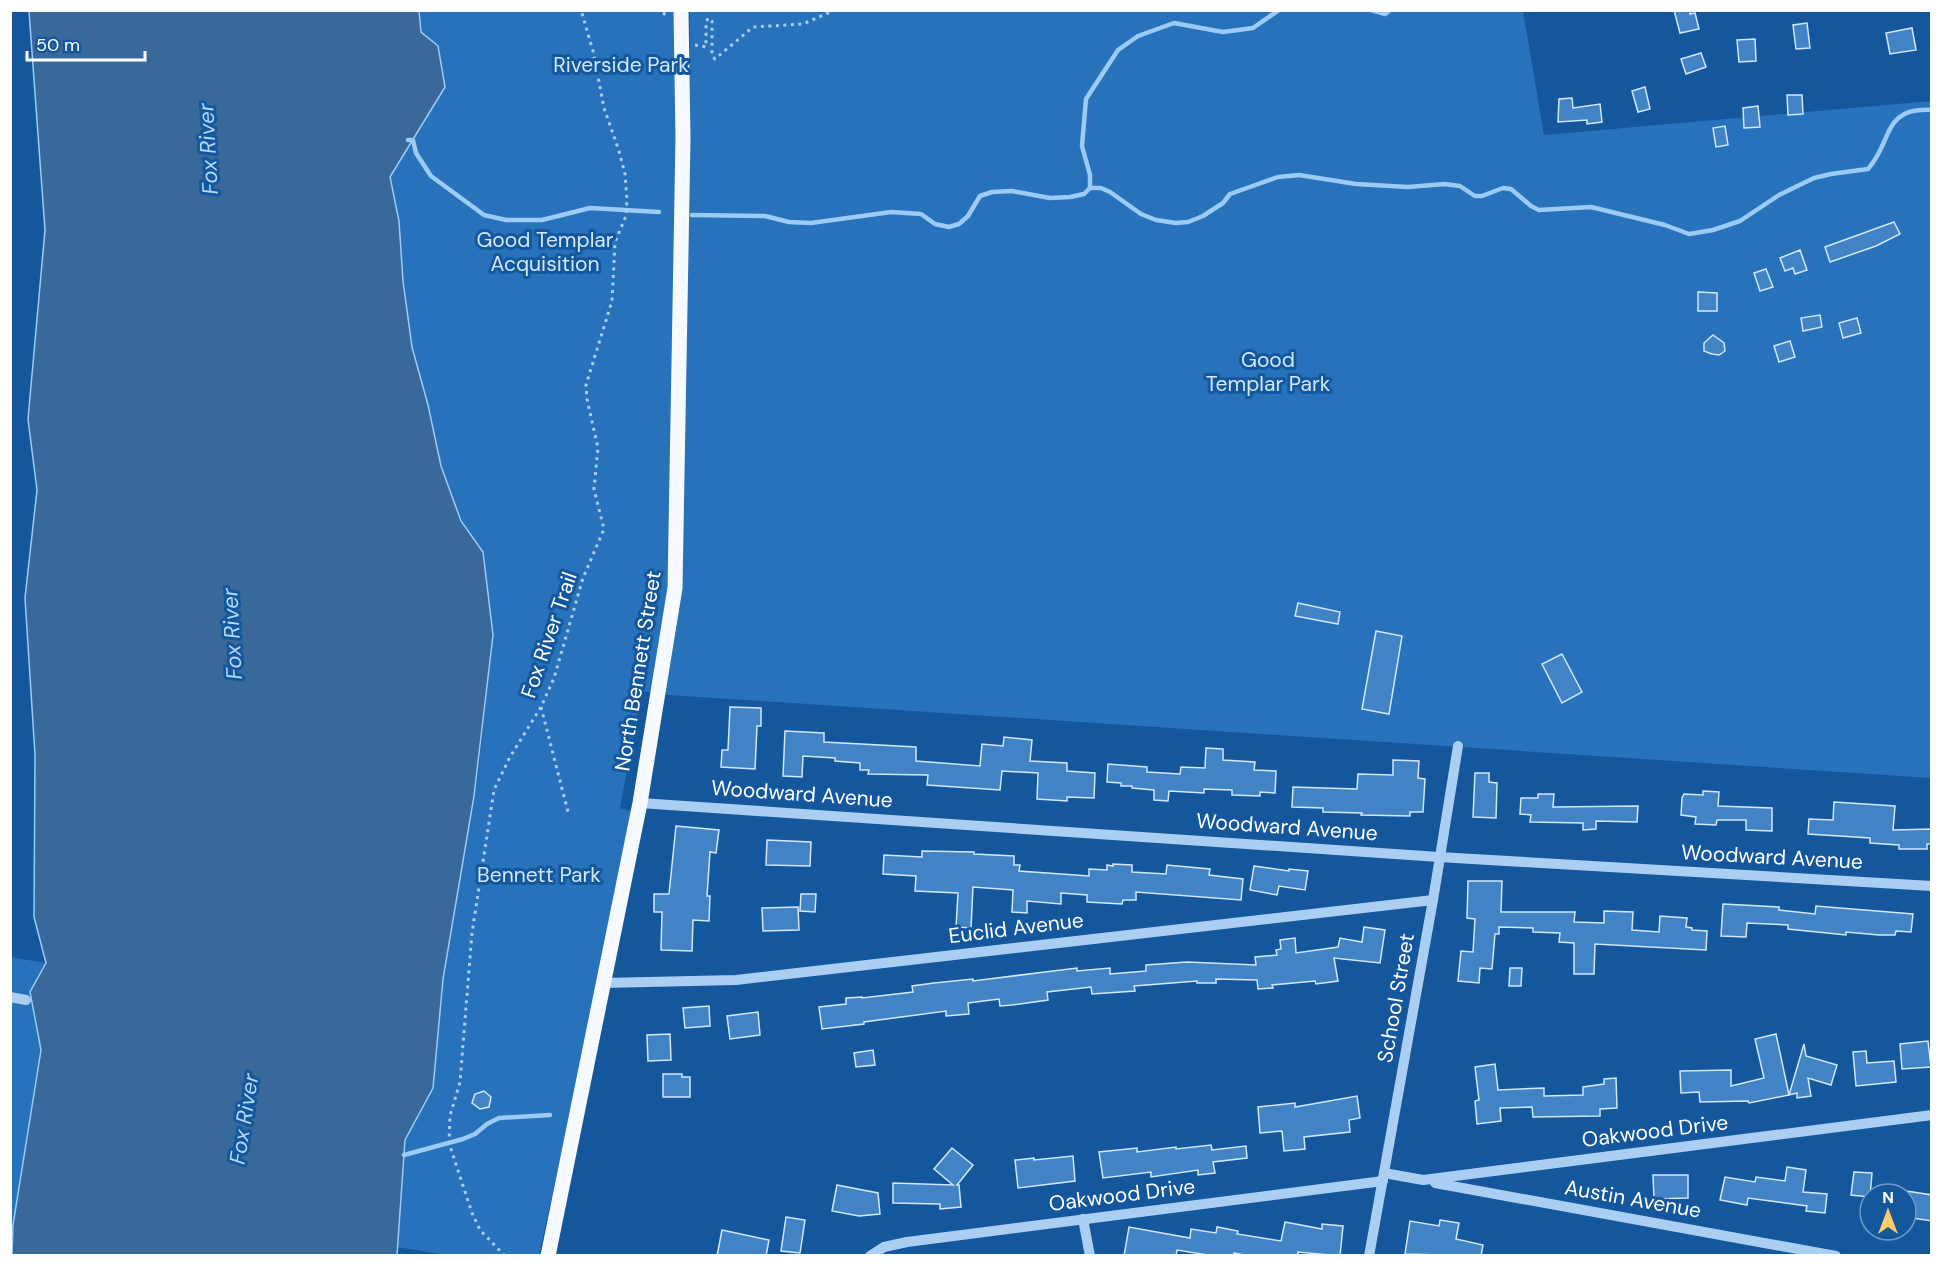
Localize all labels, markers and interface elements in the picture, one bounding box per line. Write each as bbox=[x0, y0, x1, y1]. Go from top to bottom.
scale bar bbox=[27, 24, 146, 62]
text: 50 m bbox=[36, 33, 80, 57]
park label: Riverside Park bbox=[553, 51, 689, 79]
water label: Fox River bbox=[191, 102, 225, 195]
park label: Good Templar Acquisition bbox=[476, 226, 614, 278]
park label: Good Templar Park bbox=[1206, 346, 1331, 398]
street label: Fox River Trail bbox=[514, 568, 584, 702]
street label: North Bennett Street bbox=[608, 569, 668, 773]
water label: Fox River bbox=[215, 587, 249, 680]
street label: Woodward Avenue bbox=[710, 774, 894, 814]
street label: Woodward Avenue bbox=[1195, 807, 1379, 847]
street label: Woodward Avenue bbox=[1680, 838, 1864, 876]
park label: Bennett Park bbox=[477, 861, 601, 889]
street label: Euclid Avenue bbox=[947, 906, 1085, 950]
street label: School Street bbox=[1371, 931, 1421, 1065]
water label: Fox River bbox=[223, 1071, 266, 1166]
street label: Oakwood Drive bbox=[1580, 1108, 1730, 1154]
street label: Oakwood Drive bbox=[1047, 1172, 1197, 1218]
street label: Austin Avenue bbox=[1563, 1173, 1703, 1225]
north arrow bbox=[1858, 1182, 1918, 1242]
text: N bbox=[1882, 1187, 1894, 1208]

